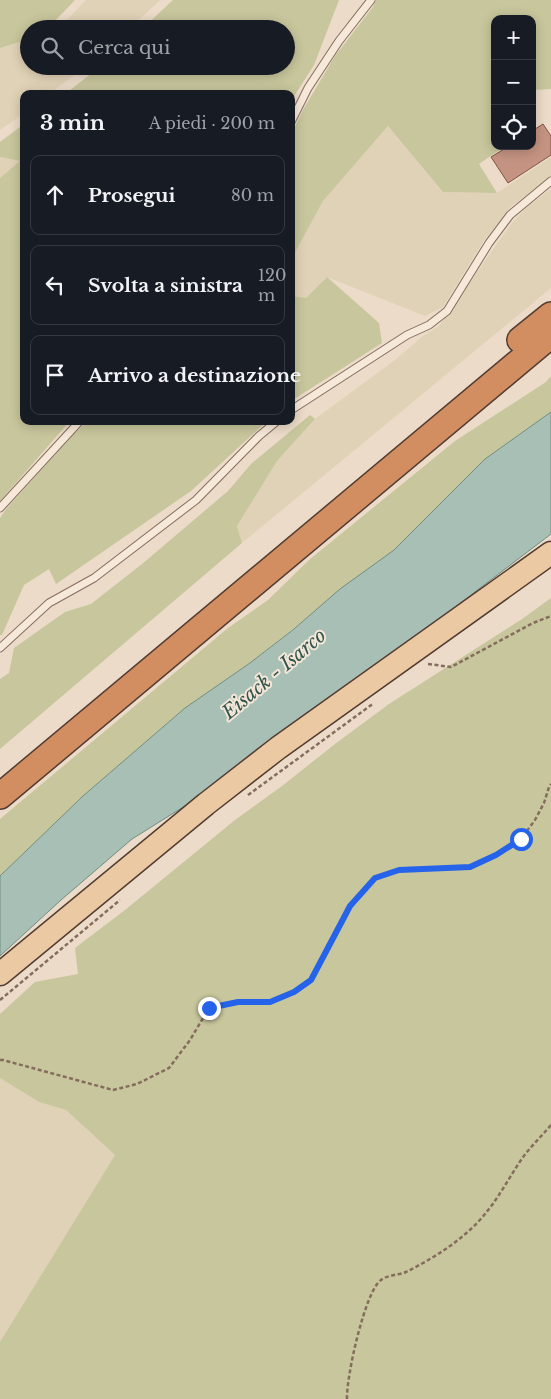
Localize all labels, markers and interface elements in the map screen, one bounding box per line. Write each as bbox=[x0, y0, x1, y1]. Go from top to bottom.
map controls bbox=[491, 15, 536, 150]
button: + bbox=[491, 15, 536, 60]
search box bbox=[20, 20, 295, 75]
icon: search bbox=[38, 34, 66, 62]
text: Cerca qui bbox=[78, 36, 171, 59]
button: − bbox=[491, 60, 536, 105]
button: locate bbox=[491, 105, 536, 150]
text: 3 min bbox=[40, 110, 105, 136]
text: A piedi · 200 m bbox=[149, 113, 275, 133]
icon: ahead bbox=[41, 181, 69, 209]
text: Prosegui bbox=[88, 184, 175, 207]
text: 80 m bbox=[231, 185, 274, 205]
text: 120 m bbox=[258, 265, 286, 305]
icon: left bbox=[41, 271, 69, 299]
text: Svolta a sinistra bbox=[88, 274, 243, 297]
icon: arrive bbox=[41, 361, 69, 389]
text: Arrivo a destinazione bbox=[88, 364, 301, 387]
water label: Eisack - Isarco bbox=[217, 624, 331, 725]
route start bbox=[510, 828, 533, 851]
route end bbox=[198, 997, 221, 1020]

